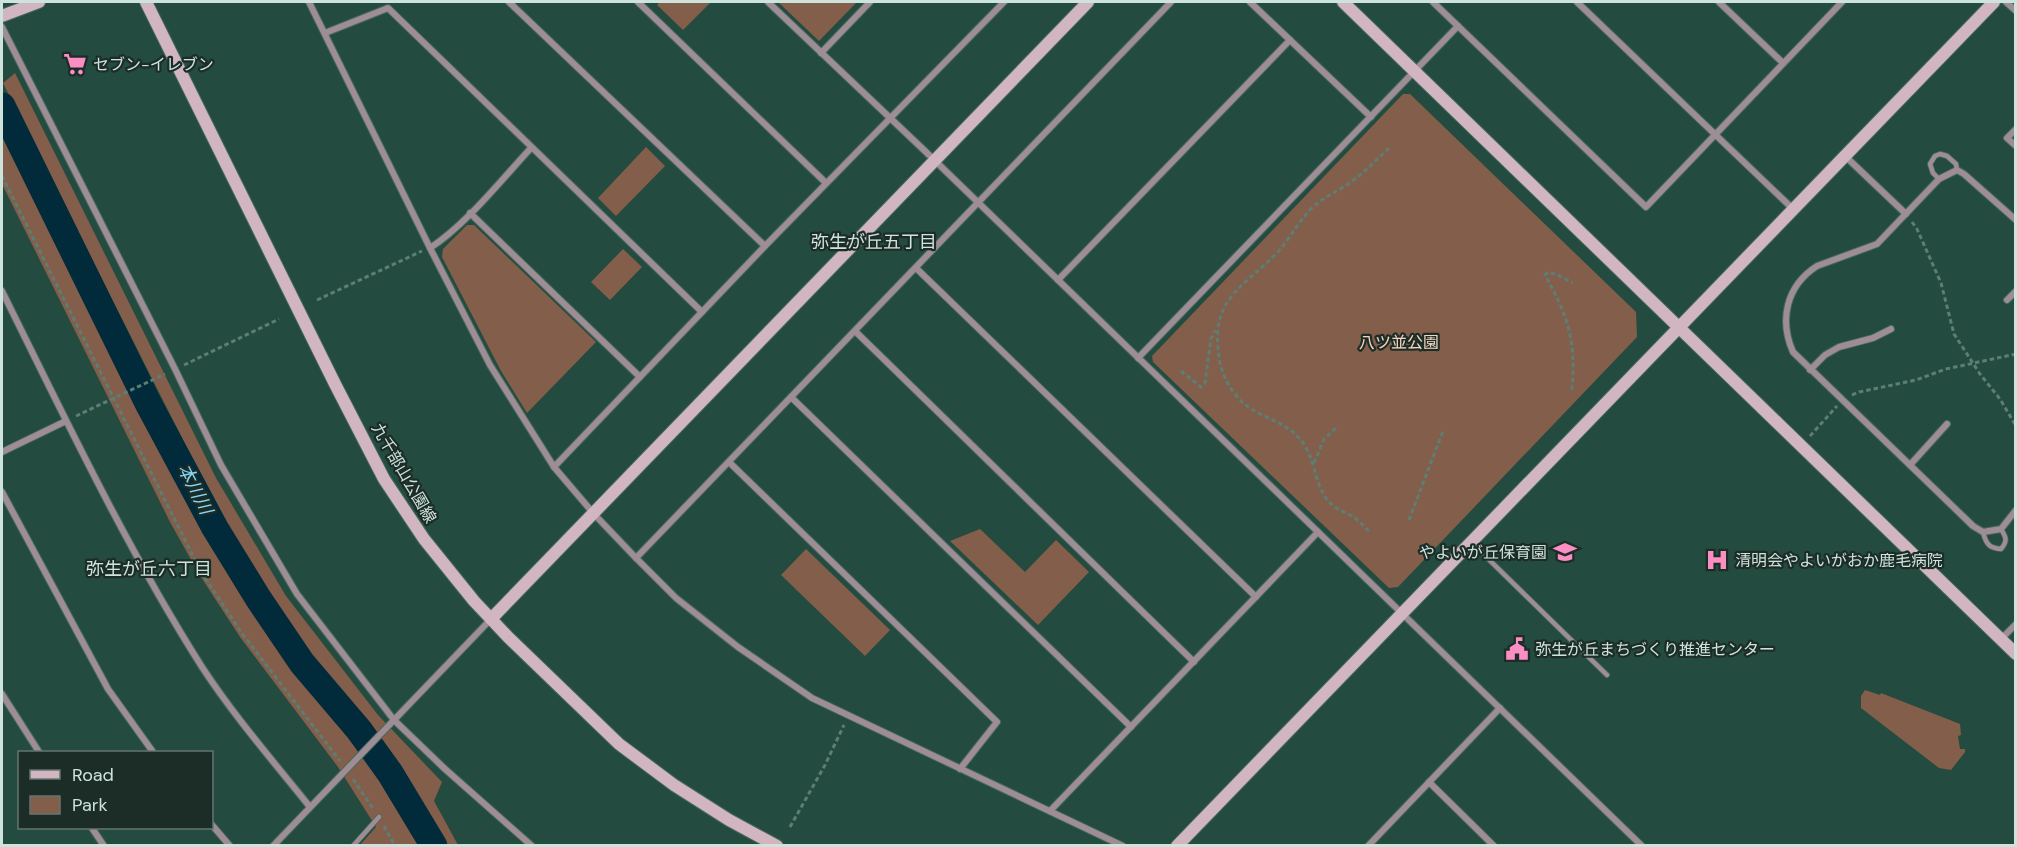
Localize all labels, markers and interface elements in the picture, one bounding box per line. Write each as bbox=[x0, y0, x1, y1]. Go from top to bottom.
supermarket icon: セブン-イレブン bbox=[62, 51, 88, 77]
place label: セブン-イレブン bbox=[93, 54, 214, 75]
district label: 弥生が丘五丁目 bbox=[811, 230, 937, 254]
park label: 八ツ並公園 bbox=[1359, 332, 1439, 353]
street label: 九千部山公園線 bbox=[367, 419, 441, 527]
water label: 本川川 bbox=[172, 459, 219, 520]
school or university icon: やよいが丘保育園 bbox=[1552, 539, 1578, 565]
place label: やよいが丘保育園 bbox=[1419, 542, 1547, 563]
hospital icon: 清明会やよいがおか鹿毛病院 bbox=[1704, 547, 1730, 573]
place label: 清明会やよいがおか鹿毛病院 bbox=[1735, 550, 1943, 571]
district label: 弥生が丘六丁目 bbox=[86, 557, 212, 581]
public building icon: 弥生が丘まちづくり推進センター bbox=[1504, 636, 1530, 662]
place label: 弥生が丘まちづくり推進センター bbox=[1535, 639, 1775, 660]
legend bbox=[18, 751, 213, 829]
text: Road bbox=[72, 763, 114, 787]
text: Park bbox=[72, 793, 108, 817]

